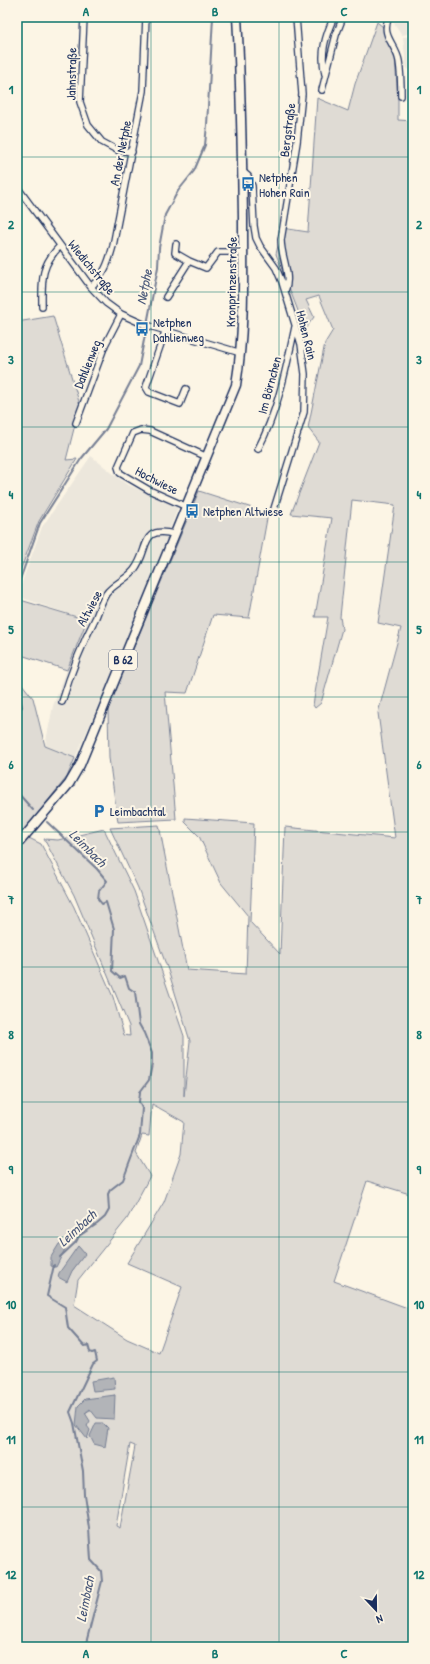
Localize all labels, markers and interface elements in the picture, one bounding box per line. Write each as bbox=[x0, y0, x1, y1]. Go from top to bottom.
text: A bbox=[83, 2, 90, 20]
text: B bbox=[212, 2, 219, 20]
text: C bbox=[340, 2, 348, 20]
street label: Jahnstraße bbox=[62, 47, 80, 101]
text: 1 bbox=[9, 80, 14, 98]
text: 1 bbox=[417, 80, 422, 98]
street label: Bergstraße bbox=[275, 102, 299, 158]
street label: An der Netphe bbox=[105, 119, 135, 187]
place label: Netphen Hohen Rain bbox=[259, 168, 310, 201]
bus stop icon: Netphen Hohen Rain bbox=[240, 176, 256, 192]
text: 2 bbox=[8, 215, 15, 233]
text: 2 bbox=[416, 215, 423, 233]
street label: Wiedichstraße bbox=[64, 236, 120, 298]
street label: Kronprinzenstraße bbox=[221, 237, 241, 327]
water label: Netphe bbox=[131, 266, 157, 306]
street label: Hohen Rain bbox=[292, 308, 322, 362]
place label: Netphen Dahlienweg bbox=[153, 313, 204, 346]
bus stop icon: Netphen Dahlienweg bbox=[134, 321, 150, 337]
street label: Dahlienweg bbox=[69, 337, 105, 391]
text: 3 bbox=[8, 350, 14, 368]
text: 3 bbox=[416, 350, 422, 368]
street label: Im Börnchen bbox=[253, 354, 285, 416]
street label: Hochwiese bbox=[132, 462, 182, 498]
text: 4 bbox=[9, 485, 14, 503]
text: 4 bbox=[417, 485, 422, 503]
place label: Netphen Altwiese bbox=[203, 502, 283, 520]
bus stop icon: Netphen Altwiese bbox=[184, 503, 200, 519]
street label: Altwiese bbox=[72, 587, 106, 629]
text: 5 bbox=[8, 620, 14, 638]
text: 5 bbox=[416, 620, 422, 638]
road number: B 62 bbox=[109, 650, 137, 670]
text: 6 bbox=[8, 755, 14, 773]
text: 6 bbox=[416, 755, 422, 773]
place label: Leimbachtal bbox=[110, 802, 166, 820]
parking icon: Leimbachtal bbox=[91, 803, 107, 819]
water label: Leimbach bbox=[65, 825, 112, 871]
text: 7 bbox=[7, 890, 15, 908]
text: 7 bbox=[415, 890, 423, 908]
text: 8 bbox=[8, 1025, 14, 1043]
text: 8 bbox=[416, 1025, 422, 1043]
text: 9 bbox=[9, 1160, 14, 1178]
text: 9 bbox=[417, 1160, 422, 1178]
water label: Leimbach bbox=[53, 1204, 101, 1250]
text: 10 bbox=[6, 1295, 16, 1313]
text: 10 bbox=[414, 1295, 424, 1313]
text: 11 bbox=[6, 1430, 16, 1448]
text: 11 bbox=[414, 1430, 424, 1448]
text: 12 bbox=[6, 1565, 17, 1583]
text: 12 bbox=[414, 1565, 425, 1583]
water label: Leimbach bbox=[71, 1573, 98, 1623]
north arrow bbox=[356, 1590, 396, 1630]
text: N bbox=[374, 1612, 385, 1627]
text: A bbox=[83, 1644, 90, 1662]
text: B bbox=[212, 1644, 219, 1662]
text: C bbox=[340, 1644, 348, 1662]

